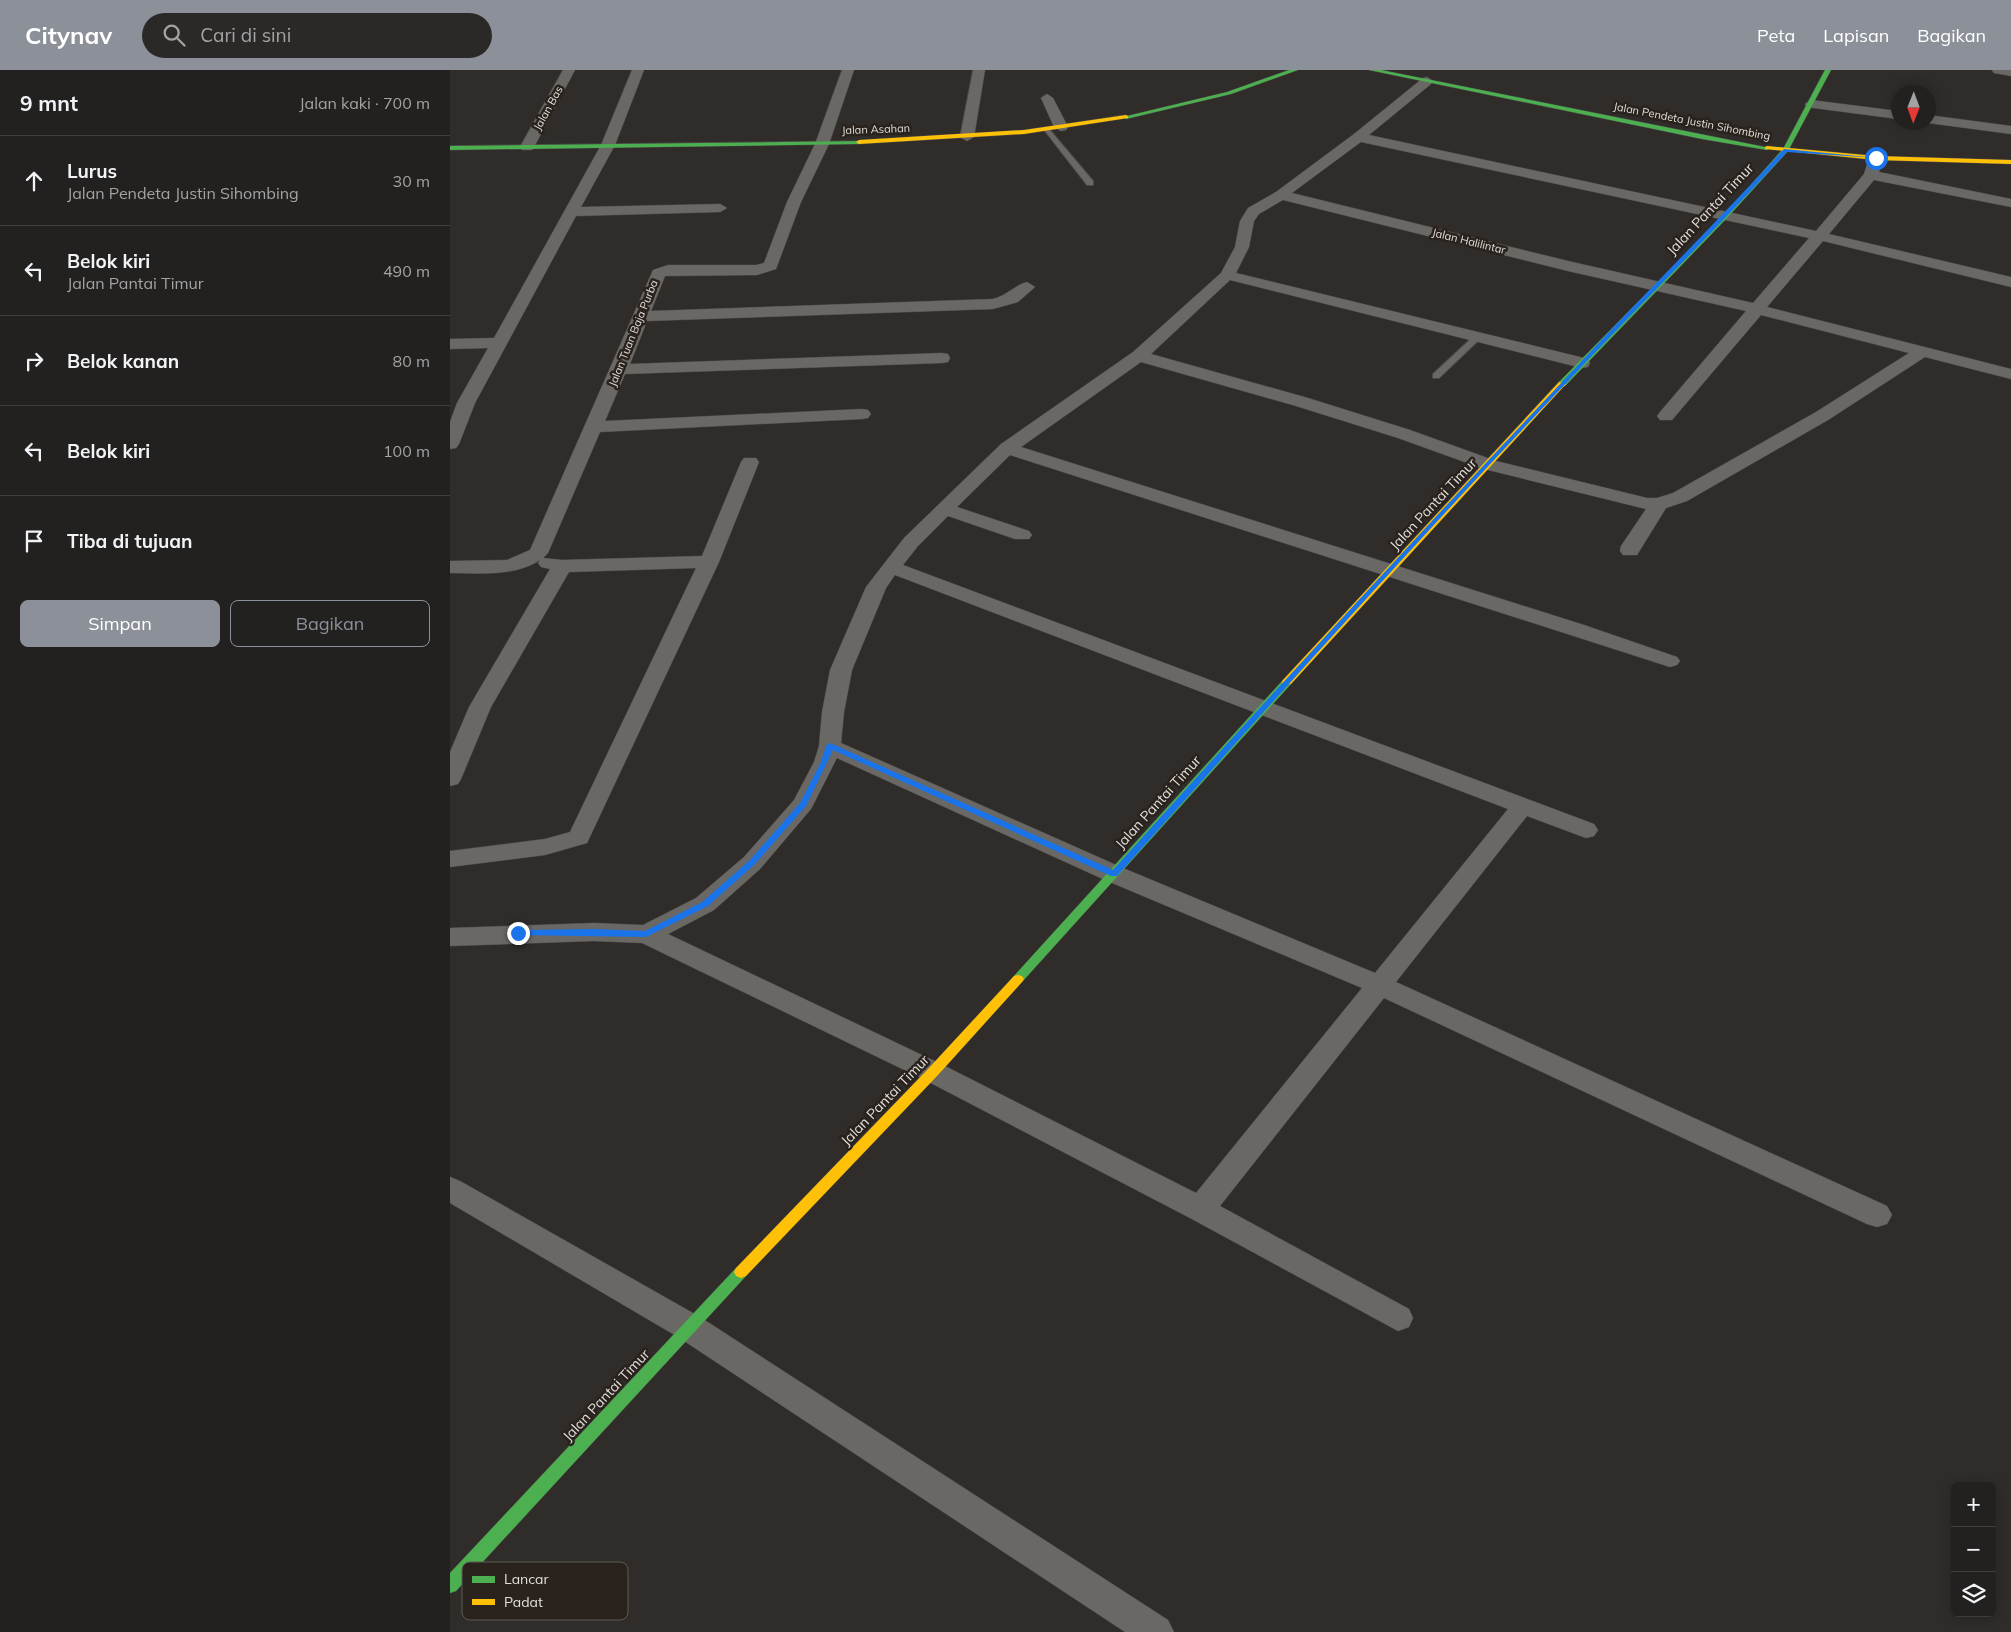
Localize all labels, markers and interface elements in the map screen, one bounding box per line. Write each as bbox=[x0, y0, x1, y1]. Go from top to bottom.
search box bbox=[142, 13, 492, 58]
text: Citynav bbox=[25, 20, 112, 50]
icon: search bbox=[160, 21, 188, 49]
text: Cari di sini bbox=[200, 23, 291, 47]
text: Peta bbox=[1757, 24, 1795, 47]
text: Lapisan bbox=[1823, 24, 1889, 47]
text: Bagikan bbox=[1917, 24, 1986, 47]
street label: Jalan Bas bbox=[530, 83, 566, 133]
north arrow bbox=[1891, 85, 1936, 130]
text: 9 mnt bbox=[20, 90, 78, 116]
text: Jalan kaki · 700 m bbox=[299, 93, 430, 113]
street label: Jalan Pendeta Justin Sihombing bbox=[1612, 99, 1772, 143]
street label: Jalan Asahan bbox=[842, 121, 910, 137]
route start bbox=[1865, 147, 1888, 170]
street label: Jalan Pantai Timur bbox=[1663, 158, 1758, 259]
text: Lurus bbox=[67, 159, 117, 183]
icon: ahead bbox=[20, 167, 48, 195]
text: 30 m bbox=[393, 171, 430, 191]
text: Jalan Pendeta Justin Sihombing bbox=[67, 183, 299, 203]
street label: Jalan Halilintar bbox=[1431, 225, 1507, 257]
text: Belok kiri bbox=[67, 249, 150, 273]
icon: left bbox=[20, 257, 48, 285]
text: 490 m bbox=[383, 261, 430, 281]
text: Jalan Pantai Timur bbox=[67, 273, 204, 293]
street label: Jalan Tuan Baja Purba bbox=[605, 278, 661, 388]
icon: right bbox=[20, 347, 48, 375]
text: Belok kanan bbox=[67, 349, 179, 373]
text: 80 m bbox=[393, 351, 430, 371]
icon: left bbox=[20, 437, 48, 465]
text: Belok kiri bbox=[67, 439, 150, 463]
text: 100 m bbox=[383, 441, 430, 461]
street label: Jalan Pantai Timur bbox=[1386, 453, 1481, 554]
icon: arrive bbox=[20, 527, 48, 555]
text: Tiba di tujuan bbox=[67, 529, 192, 553]
button: Simpan bbox=[20, 600, 220, 647]
button: Bagikan bbox=[230, 600, 430, 647]
street label: Jalan Pantai Timur bbox=[1111, 751, 1205, 852]
route end bbox=[507, 922, 530, 945]
street label: Jalan Pantai Timur bbox=[837, 1050, 934, 1149]
street label: Jalan Pantai Timur bbox=[559, 1344, 654, 1445]
map controls bbox=[1951, 1482, 1996, 1617]
button: + bbox=[1951, 1482, 1996, 1527]
button: − bbox=[1951, 1527, 1996, 1572]
legend bbox=[462, 1562, 628, 1620]
text: Lancar bbox=[504, 1570, 550, 1588]
button: layers bbox=[1951, 1572, 1996, 1617]
text: Padat bbox=[504, 1593, 543, 1611]

